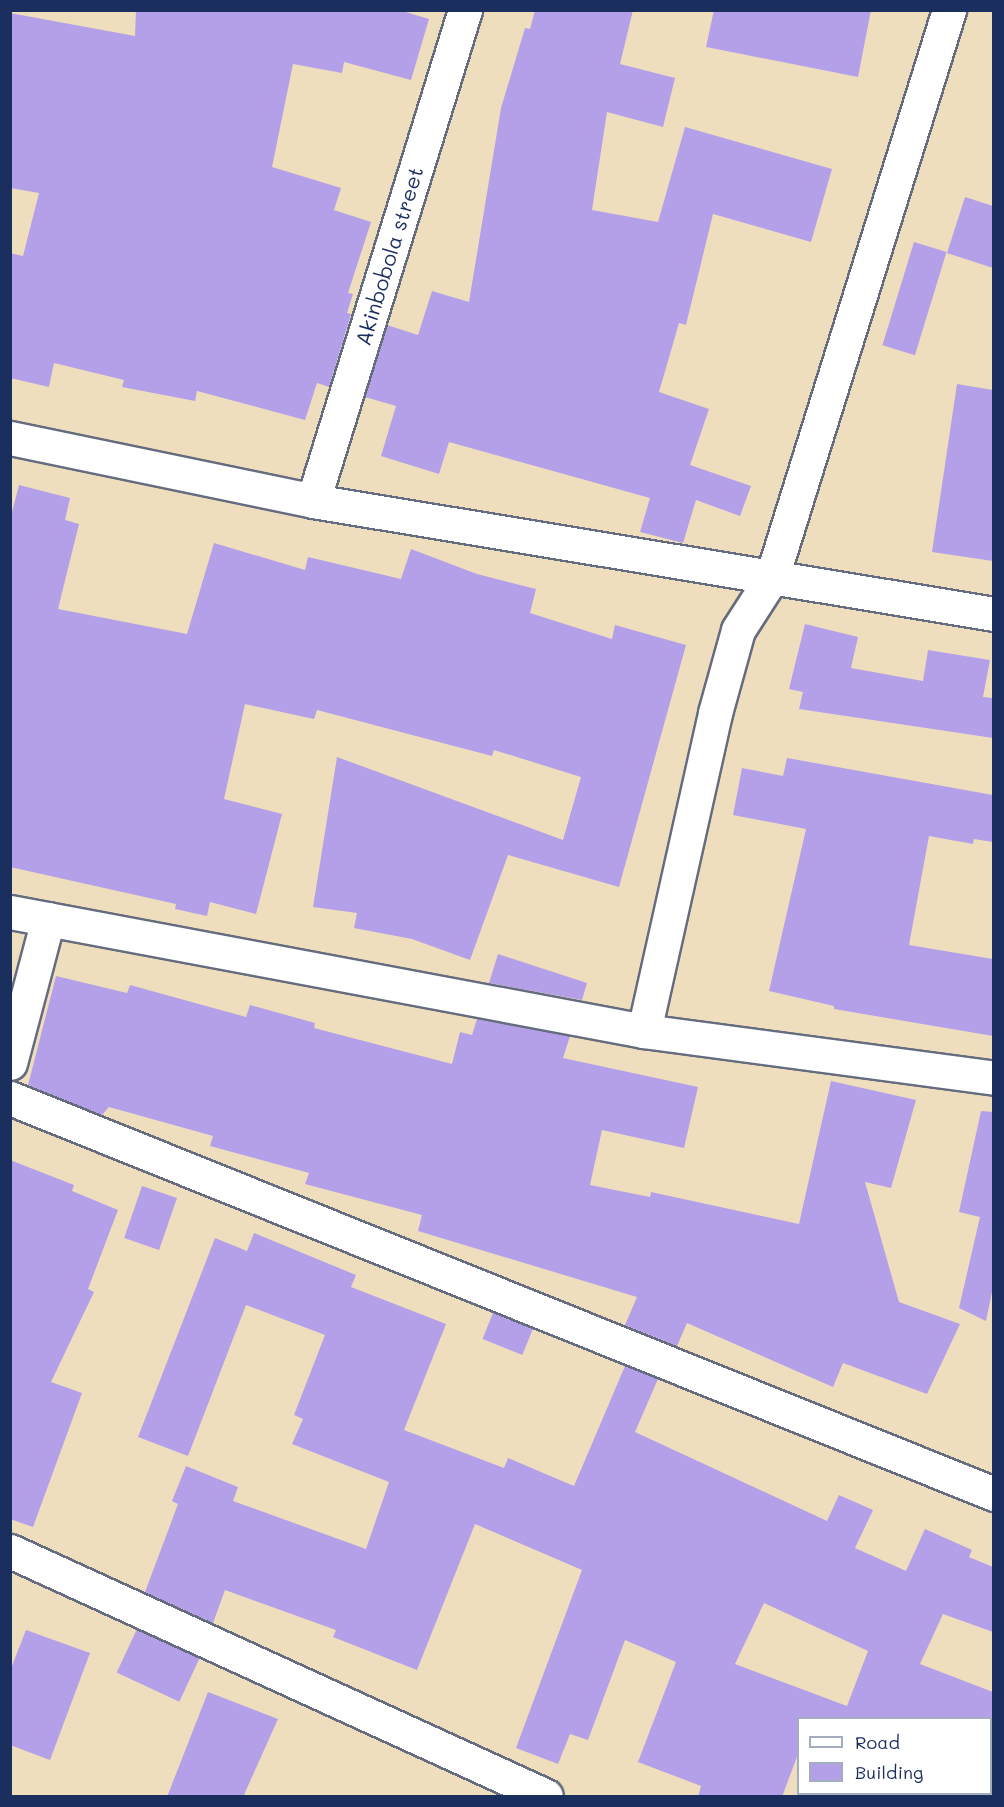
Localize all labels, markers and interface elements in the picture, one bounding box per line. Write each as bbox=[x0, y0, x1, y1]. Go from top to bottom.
street label: Akinbobola street bbox=[350, 164, 428, 348]
legend bbox=[797, 1717, 992, 1795]
text: Road bbox=[855, 1730, 900, 1754]
text: Building bbox=[855, 1760, 923, 1784]

